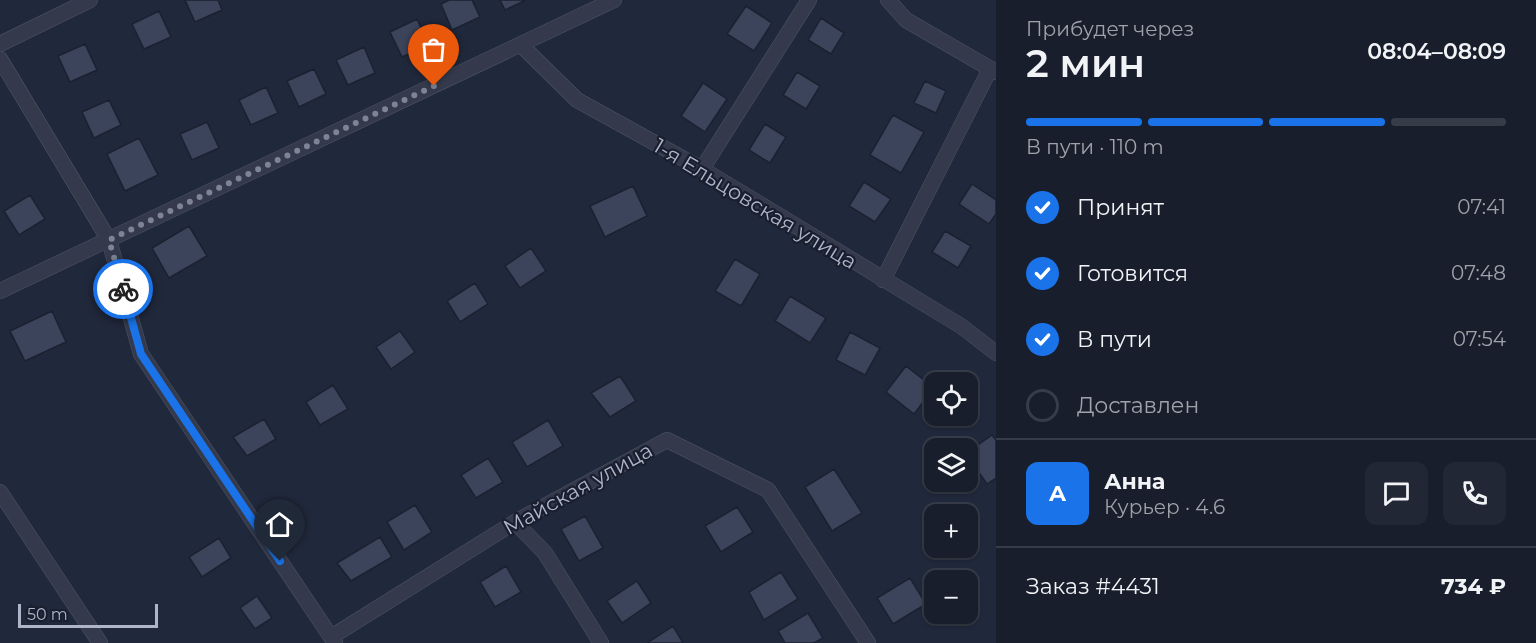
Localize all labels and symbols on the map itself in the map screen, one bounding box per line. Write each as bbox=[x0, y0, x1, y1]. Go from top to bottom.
pin bbox=[408, 24, 459, 86]
street label: 1-я Ельцовская улица bbox=[649, 133, 861, 274]
courier bbox=[93, 259, 153, 319]
street label: Майская улица bbox=[499, 437, 657, 540]
pin bbox=[254, 499, 305, 561]
scale bar bbox=[18, 601, 158, 628]

